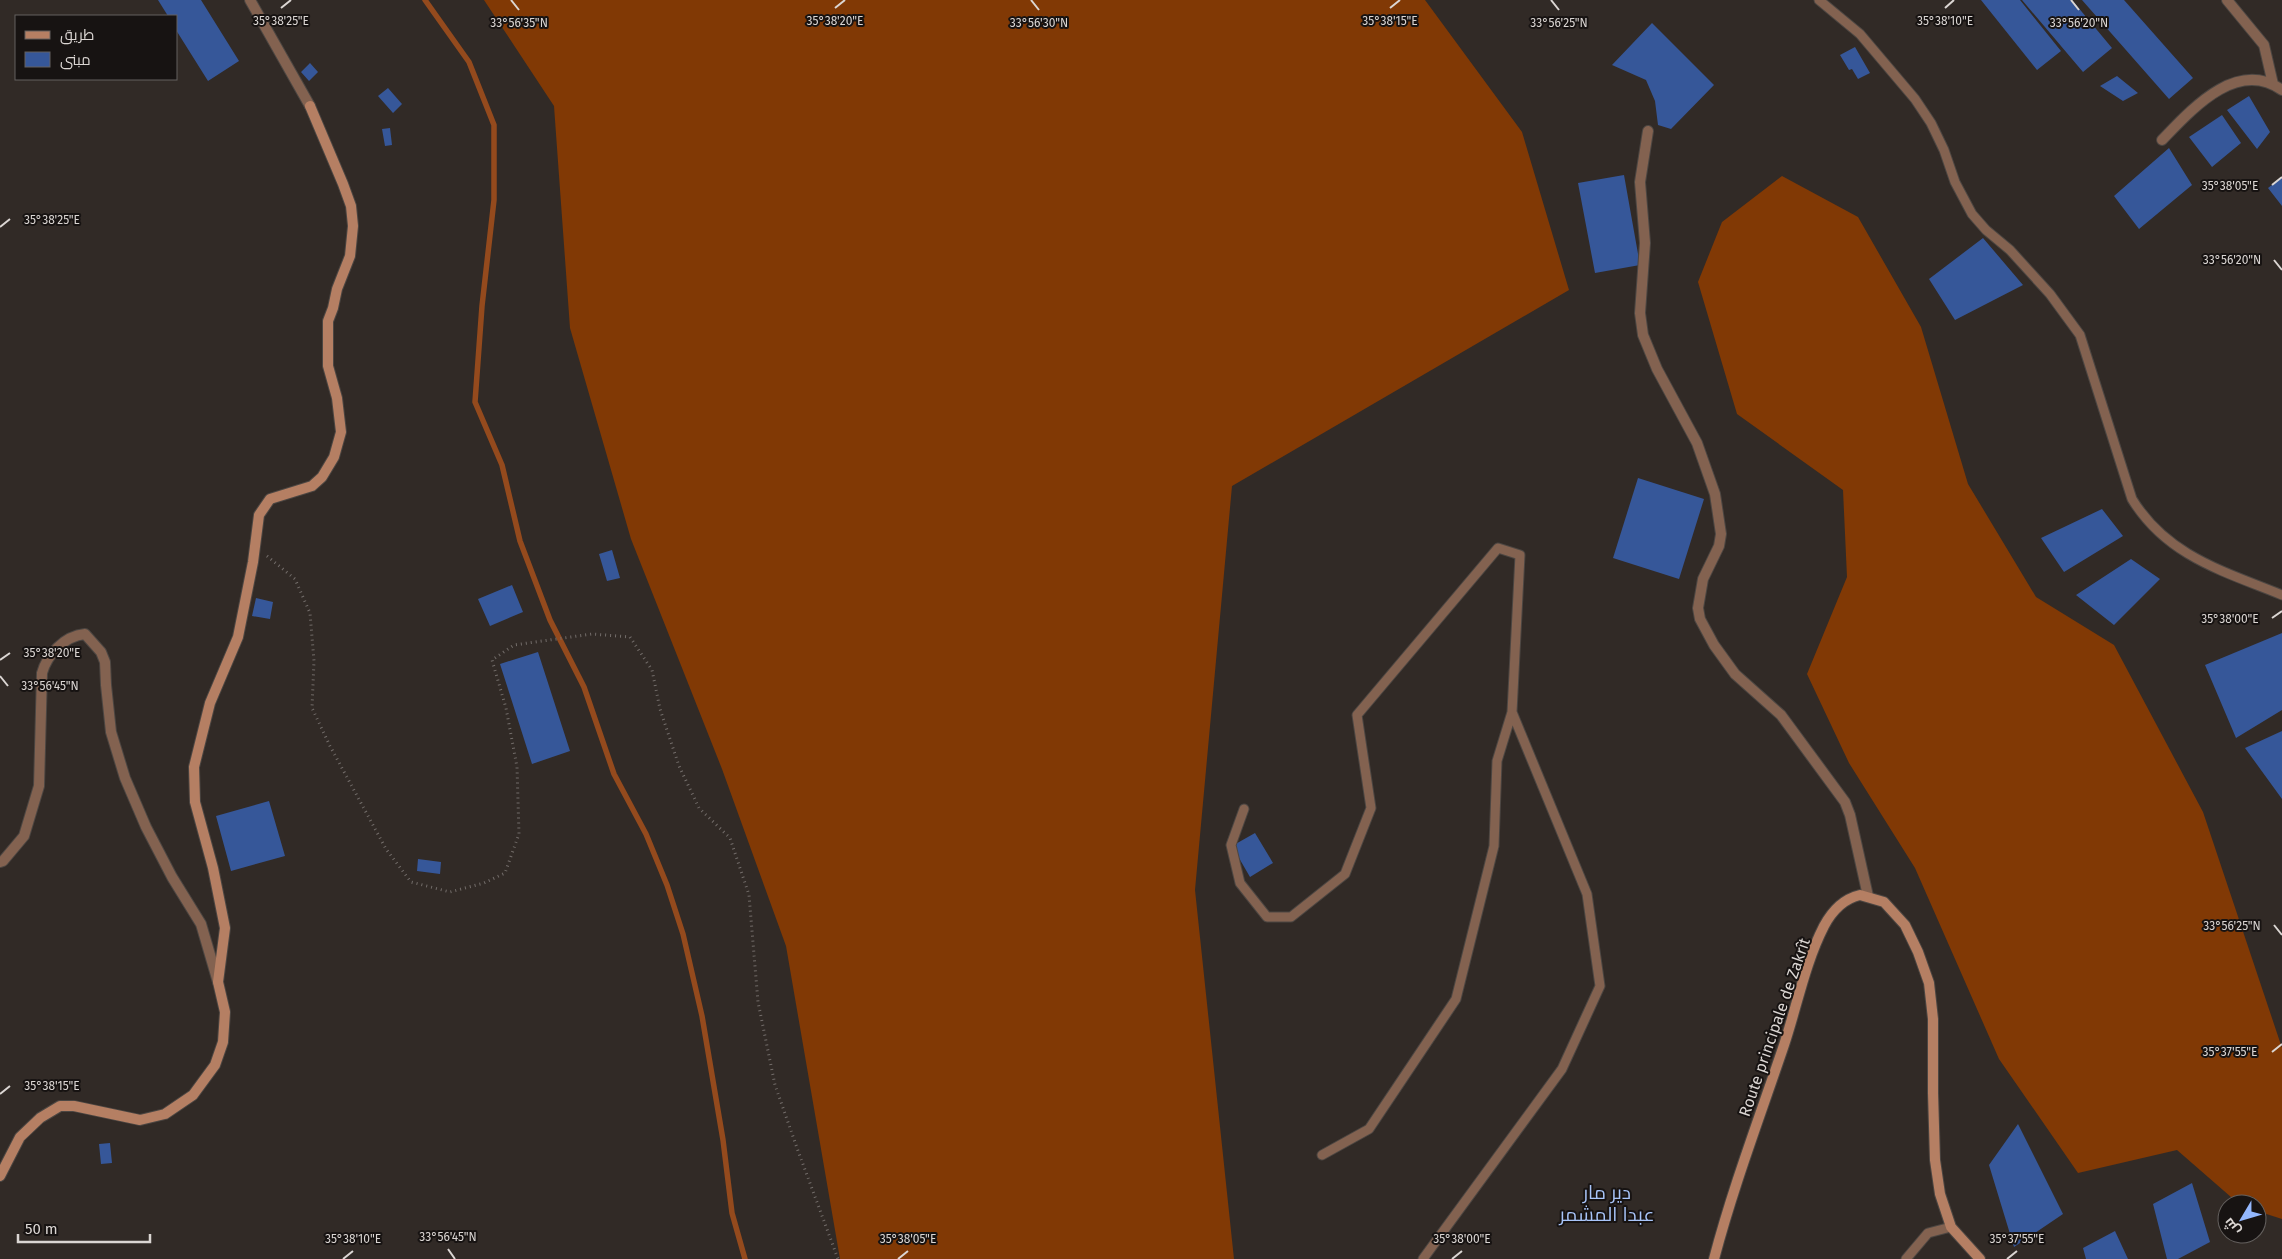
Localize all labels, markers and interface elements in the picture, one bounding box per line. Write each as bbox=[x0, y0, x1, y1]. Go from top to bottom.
text: 35°38'25"E bbox=[253, 14, 309, 28]
text: 35°38'20"E bbox=[807, 14, 863, 28]
text: 35°38'15"E bbox=[1362, 14, 1418, 28]
text: 35°38'10"E bbox=[1917, 14, 1973, 28]
legend bbox=[15, 15, 178, 80]
text: 33°56'35"N bbox=[490, 16, 548, 30]
text: 33°56'30"N bbox=[1010, 16, 1068, 30]
text: 33°56'25"N bbox=[1530, 16, 1588, 30]
text: 33°56'20"N bbox=[2050, 16, 2108, 30]
text: طريق bbox=[60, 26, 94, 45]
text: مبنى bbox=[60, 51, 91, 70]
text: 35°38'05"E bbox=[2202, 179, 2258, 193]
text: 35°38'25"E bbox=[24, 213, 80, 227]
text: 33°56'20"N bbox=[2203, 253, 2261, 267]
text: 35°38'00"E bbox=[2201, 612, 2259, 626]
text: 35°38'20"E bbox=[24, 646, 80, 660]
text: 33°56'45"N bbox=[21, 679, 79, 693]
text: 33°56'25"N bbox=[2203, 919, 2261, 933]
street label: Route principale de Zakrît bbox=[1735, 935, 1814, 1119]
text: 35°37'55"E bbox=[2203, 1045, 2257, 1059]
text: 35°38'15"E bbox=[24, 1079, 80, 1093]
district label: دير مار عبدا المشمر bbox=[1558, 1181, 1655, 1226]
north arrow bbox=[2217, 1194, 2267, 1244]
scale bar bbox=[18, 1212, 150, 1244]
text: ش bbox=[2220, 1214, 2244, 1239]
text: 50 m bbox=[25, 1220, 58, 1238]
text: 33°56'45"N bbox=[419, 1230, 477, 1244]
text: 35°38'10"E bbox=[325, 1232, 381, 1246]
text: 35°38'05"E bbox=[880, 1232, 936, 1246]
text: 35°38'00"E bbox=[1433, 1232, 1491, 1246]
text: 35°37'55"E bbox=[1990, 1232, 2044, 1246]

